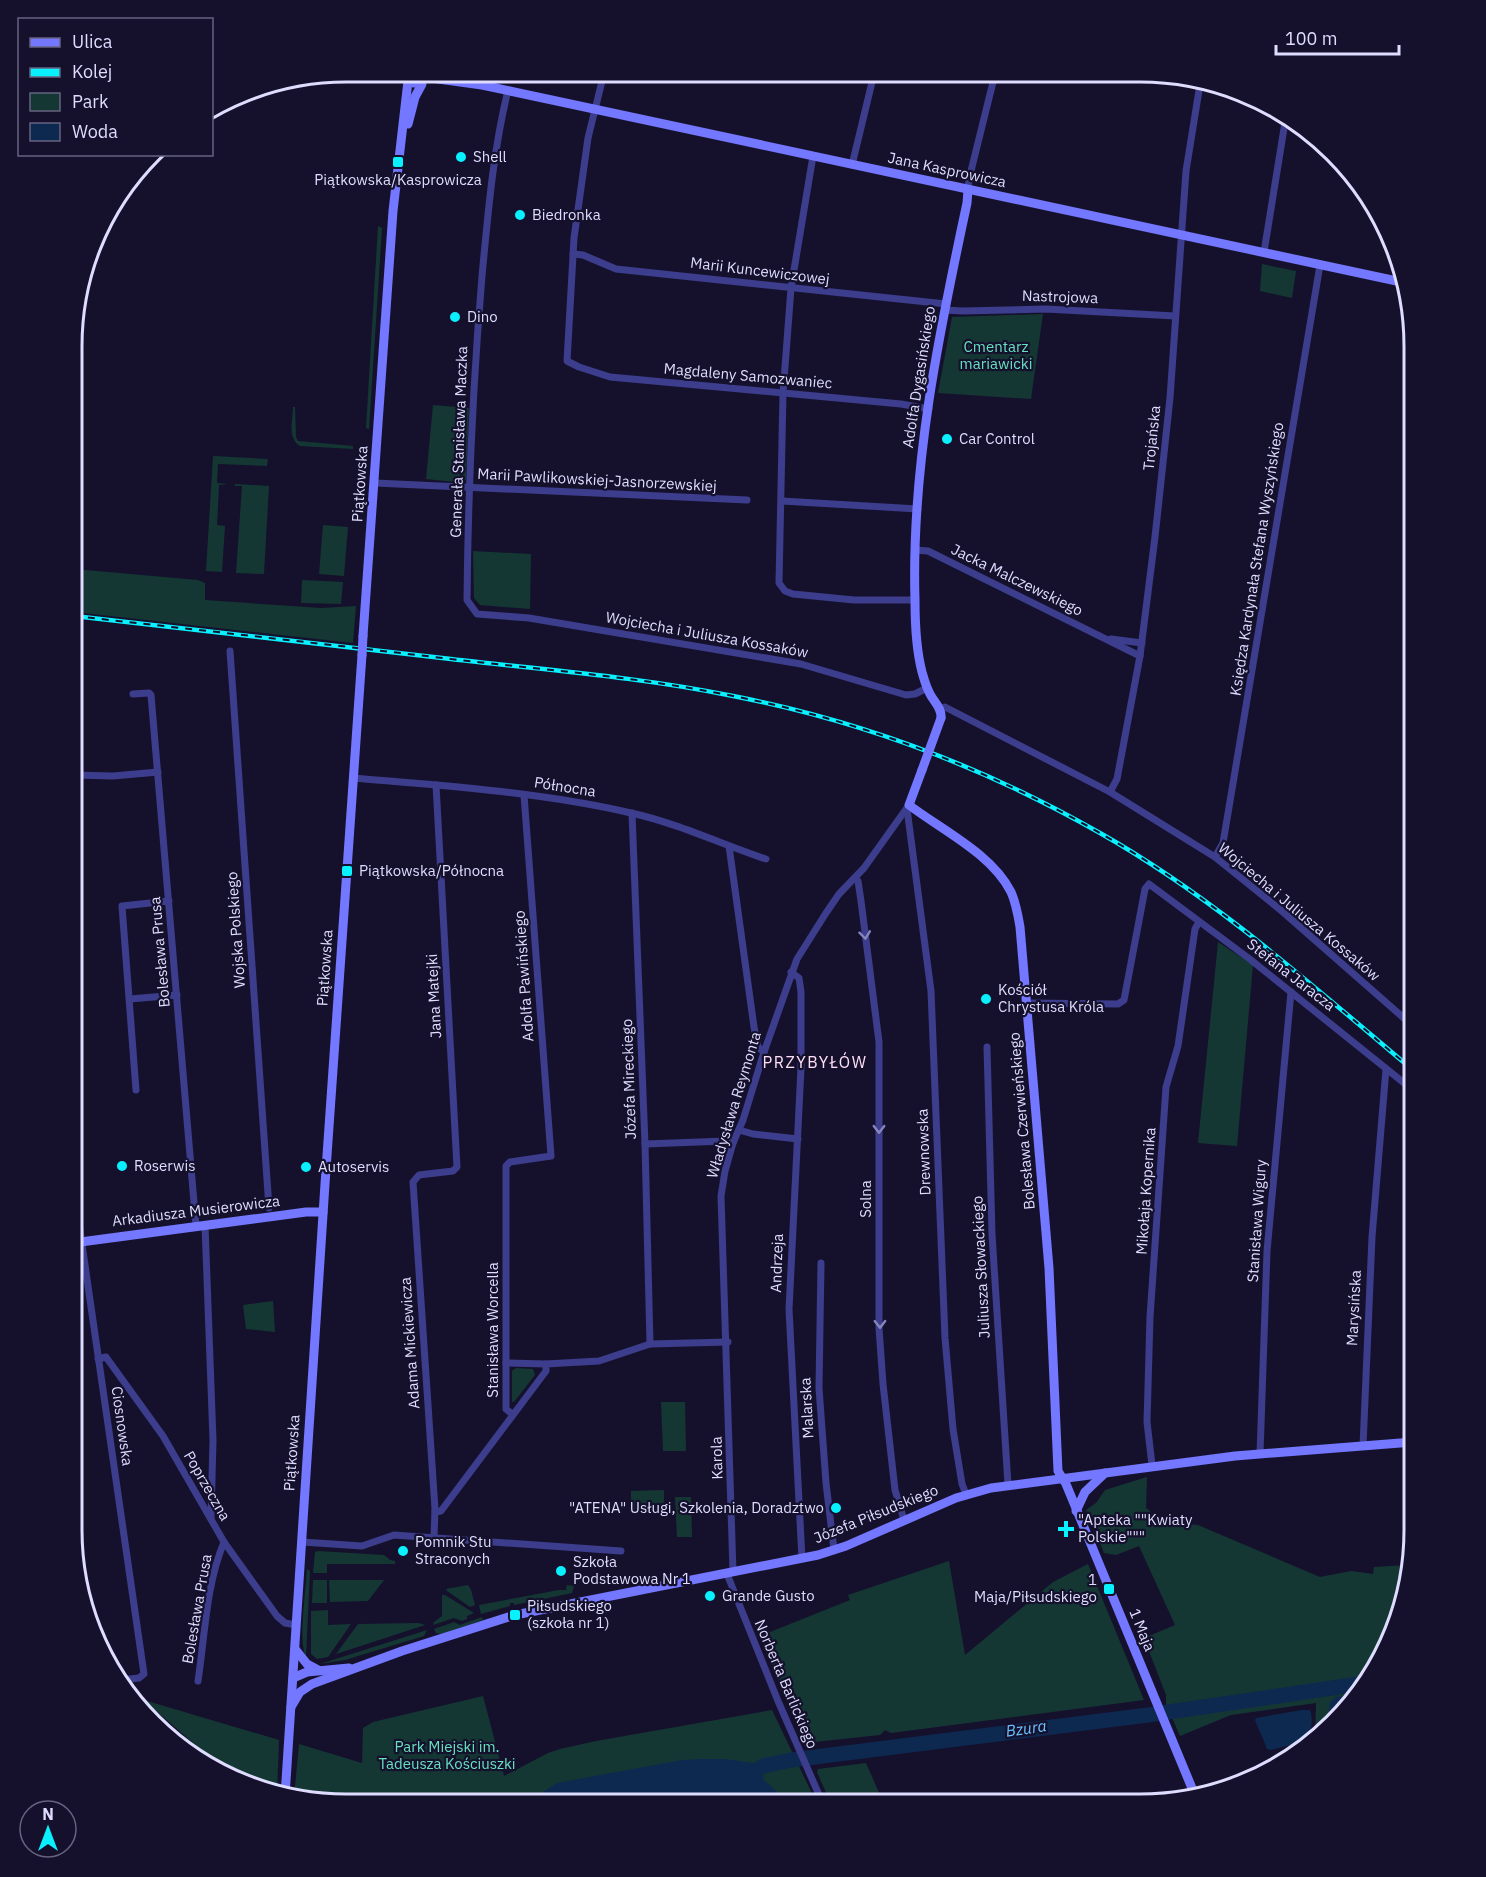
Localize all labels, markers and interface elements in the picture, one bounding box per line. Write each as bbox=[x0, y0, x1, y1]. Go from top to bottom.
legend bbox=[18, 18, 213, 156]
scale bar bbox=[1276, 18, 1399, 56]
text: 100 m bbox=[1285, 27, 1337, 50]
text: Ulica bbox=[72, 30, 113, 53]
text: Kolej bbox=[72, 60, 112, 83]
text: Park bbox=[72, 90, 109, 113]
text: Woda bbox=[72, 120, 118, 143]
place label: Shell bbox=[473, 147, 507, 166]
street label: Jana Kasprowicza bbox=[886, 148, 1008, 191]
marker: Shell bbox=[454, 150, 468, 164]
marker: Piątkowska/Kasprowicza bbox=[391, 155, 405, 169]
place label: Piątkowska/Kasprowicza bbox=[314, 170, 482, 189]
place label: Biedronka bbox=[532, 205, 601, 224]
marker: Biedronka bbox=[513, 208, 527, 222]
street label: Marii Kuncewiczowej bbox=[689, 253, 831, 288]
street label: Nastrojowa bbox=[1022, 286, 1099, 307]
street label: Adolfa Dygasińskiego bbox=[898, 305, 939, 449]
place label: Dino bbox=[467, 307, 498, 326]
marker: Dino bbox=[448, 310, 462, 324]
park label: Cmentarz mariawicki bbox=[960, 337, 1032, 373]
street label: Generała Stanisława Maczka bbox=[446, 346, 471, 538]
street label: Magdaleny Samozwaniec bbox=[663, 359, 834, 392]
street label: Trojańska bbox=[1139, 405, 1164, 471]
street label: Księdza Kardynała Stefana Wyszyńskiego bbox=[1225, 421, 1288, 697]
place label: Car Control bbox=[959, 429, 1035, 448]
marker: Car Control bbox=[940, 432, 954, 446]
street label: Piątkowska bbox=[347, 445, 372, 523]
street label: Marii Pawlikowskiej-Jasnorzewskiej bbox=[477, 464, 717, 495]
street label: Jacka Malczewskiego bbox=[948, 539, 1086, 620]
street label: Wojciecha i Juliusza Kossaków bbox=[604, 607, 810, 662]
street label: Północna bbox=[533, 772, 597, 801]
street label: Wojciecha i Juliusza Kossaków bbox=[1215, 838, 1384, 985]
place label: Piątkowska/Północna bbox=[359, 861, 504, 880]
marker: Piątkowska/Północna bbox=[340, 864, 354, 878]
street label: Wojska Polskiego bbox=[222, 871, 249, 989]
street label: Bolesława Prusa bbox=[145, 896, 174, 1008]
street label: Adolfa Pawińskiego bbox=[509, 910, 538, 1042]
street label: Piątkowska bbox=[312, 929, 337, 1007]
one-way arrow bbox=[859, 931, 871, 940]
street label: Stefana Jaracza bbox=[1243, 934, 1339, 1015]
street label: Jana Matejki bbox=[422, 953, 445, 1039]
place label: Kościół Chrystusa Króla bbox=[998, 980, 1104, 1016]
marker: Kościół Chrystusa Króla bbox=[979, 992, 993, 1006]
street label: Józefa Mireckiego bbox=[617, 1018, 640, 1140]
street label: Władysława Reymonta bbox=[702, 1029, 765, 1180]
street label: Bolesława Czerwieńskiego bbox=[1004, 1031, 1039, 1211]
district label: PRZYBYŁÓW bbox=[763, 1051, 867, 1072]
street label: Drewnowska bbox=[912, 1108, 935, 1196]
one-way arrow bbox=[873, 1125, 885, 1134]
street label: Mikołaja Kopernika bbox=[1132, 1127, 1159, 1255]
place label: Roserwis bbox=[134, 1156, 195, 1175]
place label: Autoservis bbox=[318, 1157, 389, 1176]
street label: Stanisława Wigury bbox=[1243, 1158, 1270, 1283]
marker: Roserwis bbox=[115, 1159, 129, 1173]
marker: Autoservis bbox=[299, 1160, 313, 1174]
street label: Solna bbox=[856, 1180, 875, 1218]
street label: Arkadiusza Musierowicza bbox=[111, 1191, 281, 1230]
street label: Juliusza Słowackiego bbox=[967, 1195, 994, 1339]
street label: Andrzeja bbox=[766, 1233, 787, 1293]
street label: Stanisława Worcella bbox=[483, 1262, 502, 1398]
street label: Marysińska bbox=[1342, 1270, 1365, 1346]
street label: Adama Mickiewicza bbox=[395, 1277, 424, 1410]
one-way arrow bbox=[873, 1320, 886, 1329]
street label: Malarska bbox=[795, 1377, 818, 1439]
street label: Ciosnowska bbox=[108, 1385, 137, 1467]
street label: Piątkowska bbox=[279, 1414, 304, 1492]
street label: Karola bbox=[707, 1436, 726, 1480]
street label: Poprzeczna bbox=[180, 1447, 235, 1524]
street label: Józefa Piłsudskiego bbox=[811, 1480, 941, 1547]
place label: "ATENA" Usługi, Szkolenia, Doradztwo bbox=[569, 1498, 824, 1517]
marker: "ATENA" Usługi, Szkolenia, Doradztwo bbox=[829, 1501, 843, 1515]
place label: "Apteka ""Kwiaty Polskie""" bbox=[1078, 1510, 1193, 1546]
marker: "Apteka ""Kwiaty Polskie""" bbox=[1059, 1522, 1073, 1536]
place label: Pomnik Stu Straconych bbox=[415, 1532, 492, 1568]
marker: Pomnik Stu Straconych bbox=[396, 1544, 410, 1558]
place label: Szkoła Podstawowa Nr 1 bbox=[573, 1552, 691, 1588]
street label: Bolesława Prusa bbox=[177, 1553, 216, 1665]
marker: Szkoła Podstawowa Nr 1 bbox=[554, 1564, 568, 1578]
place label: 1 Maja/Piłsudskiego bbox=[974, 1570, 1097, 1606]
marker: 1 Maja/Piłsudskiego bbox=[1102, 1582, 1116, 1596]
place label: Grande Gusto bbox=[722, 1586, 815, 1605]
marker: Grande Gusto bbox=[703, 1589, 717, 1603]
place label: Piłsudskiego (szkoła nr 1) bbox=[527, 1596, 612, 1632]
street label: 1 Maja bbox=[1125, 1606, 1160, 1654]
marker: Piłsudskiego (szkoła nr 1) bbox=[508, 1608, 522, 1622]
street label: Norberta Barlickiego bbox=[751, 1616, 822, 1751]
water label: Bzura bbox=[1004, 1715, 1048, 1741]
park label: Park Miejski im. Tadeusza Kościuszki bbox=[378, 1737, 516, 1773]
north arrow bbox=[18, 1799, 78, 1859]
text: N bbox=[42, 1804, 54, 1824]

